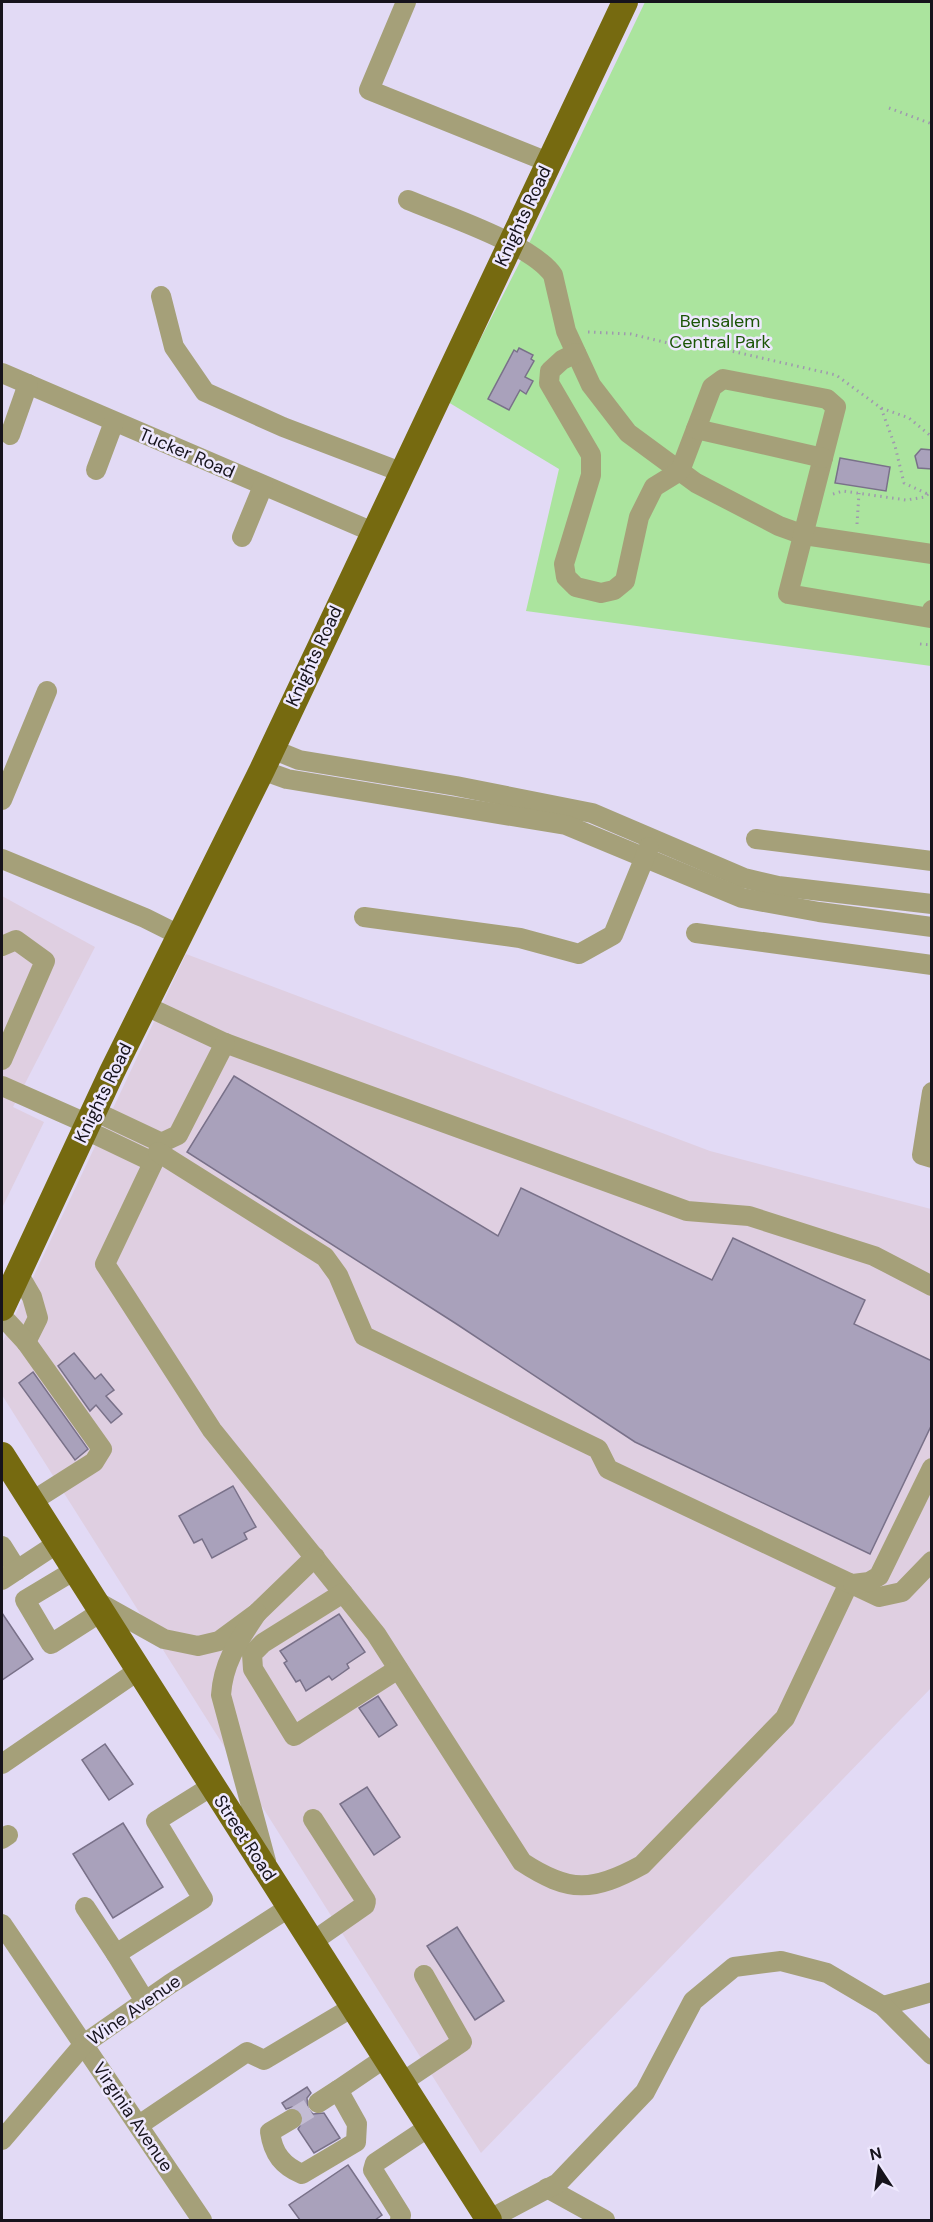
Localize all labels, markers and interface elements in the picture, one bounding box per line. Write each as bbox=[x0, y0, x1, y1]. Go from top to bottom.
street label: Knights Road bbox=[489, 162, 557, 270]
park label: Bensalem Central Park bbox=[669, 309, 771, 354]
street label: Tucker Road bbox=[135, 422, 239, 484]
street label: Knights Road bbox=[280, 602, 348, 710]
street label: Knights Road bbox=[68, 1039, 138, 1147]
street label: Street Road bbox=[208, 1790, 282, 1886]
street label: Wine Avenue bbox=[83, 1969, 185, 2051]
street label: Virginia Avenue bbox=[87, 2057, 179, 2177]
north arrow bbox=[849, 2138, 909, 2198]
text: N bbox=[868, 2142, 884, 2165]

